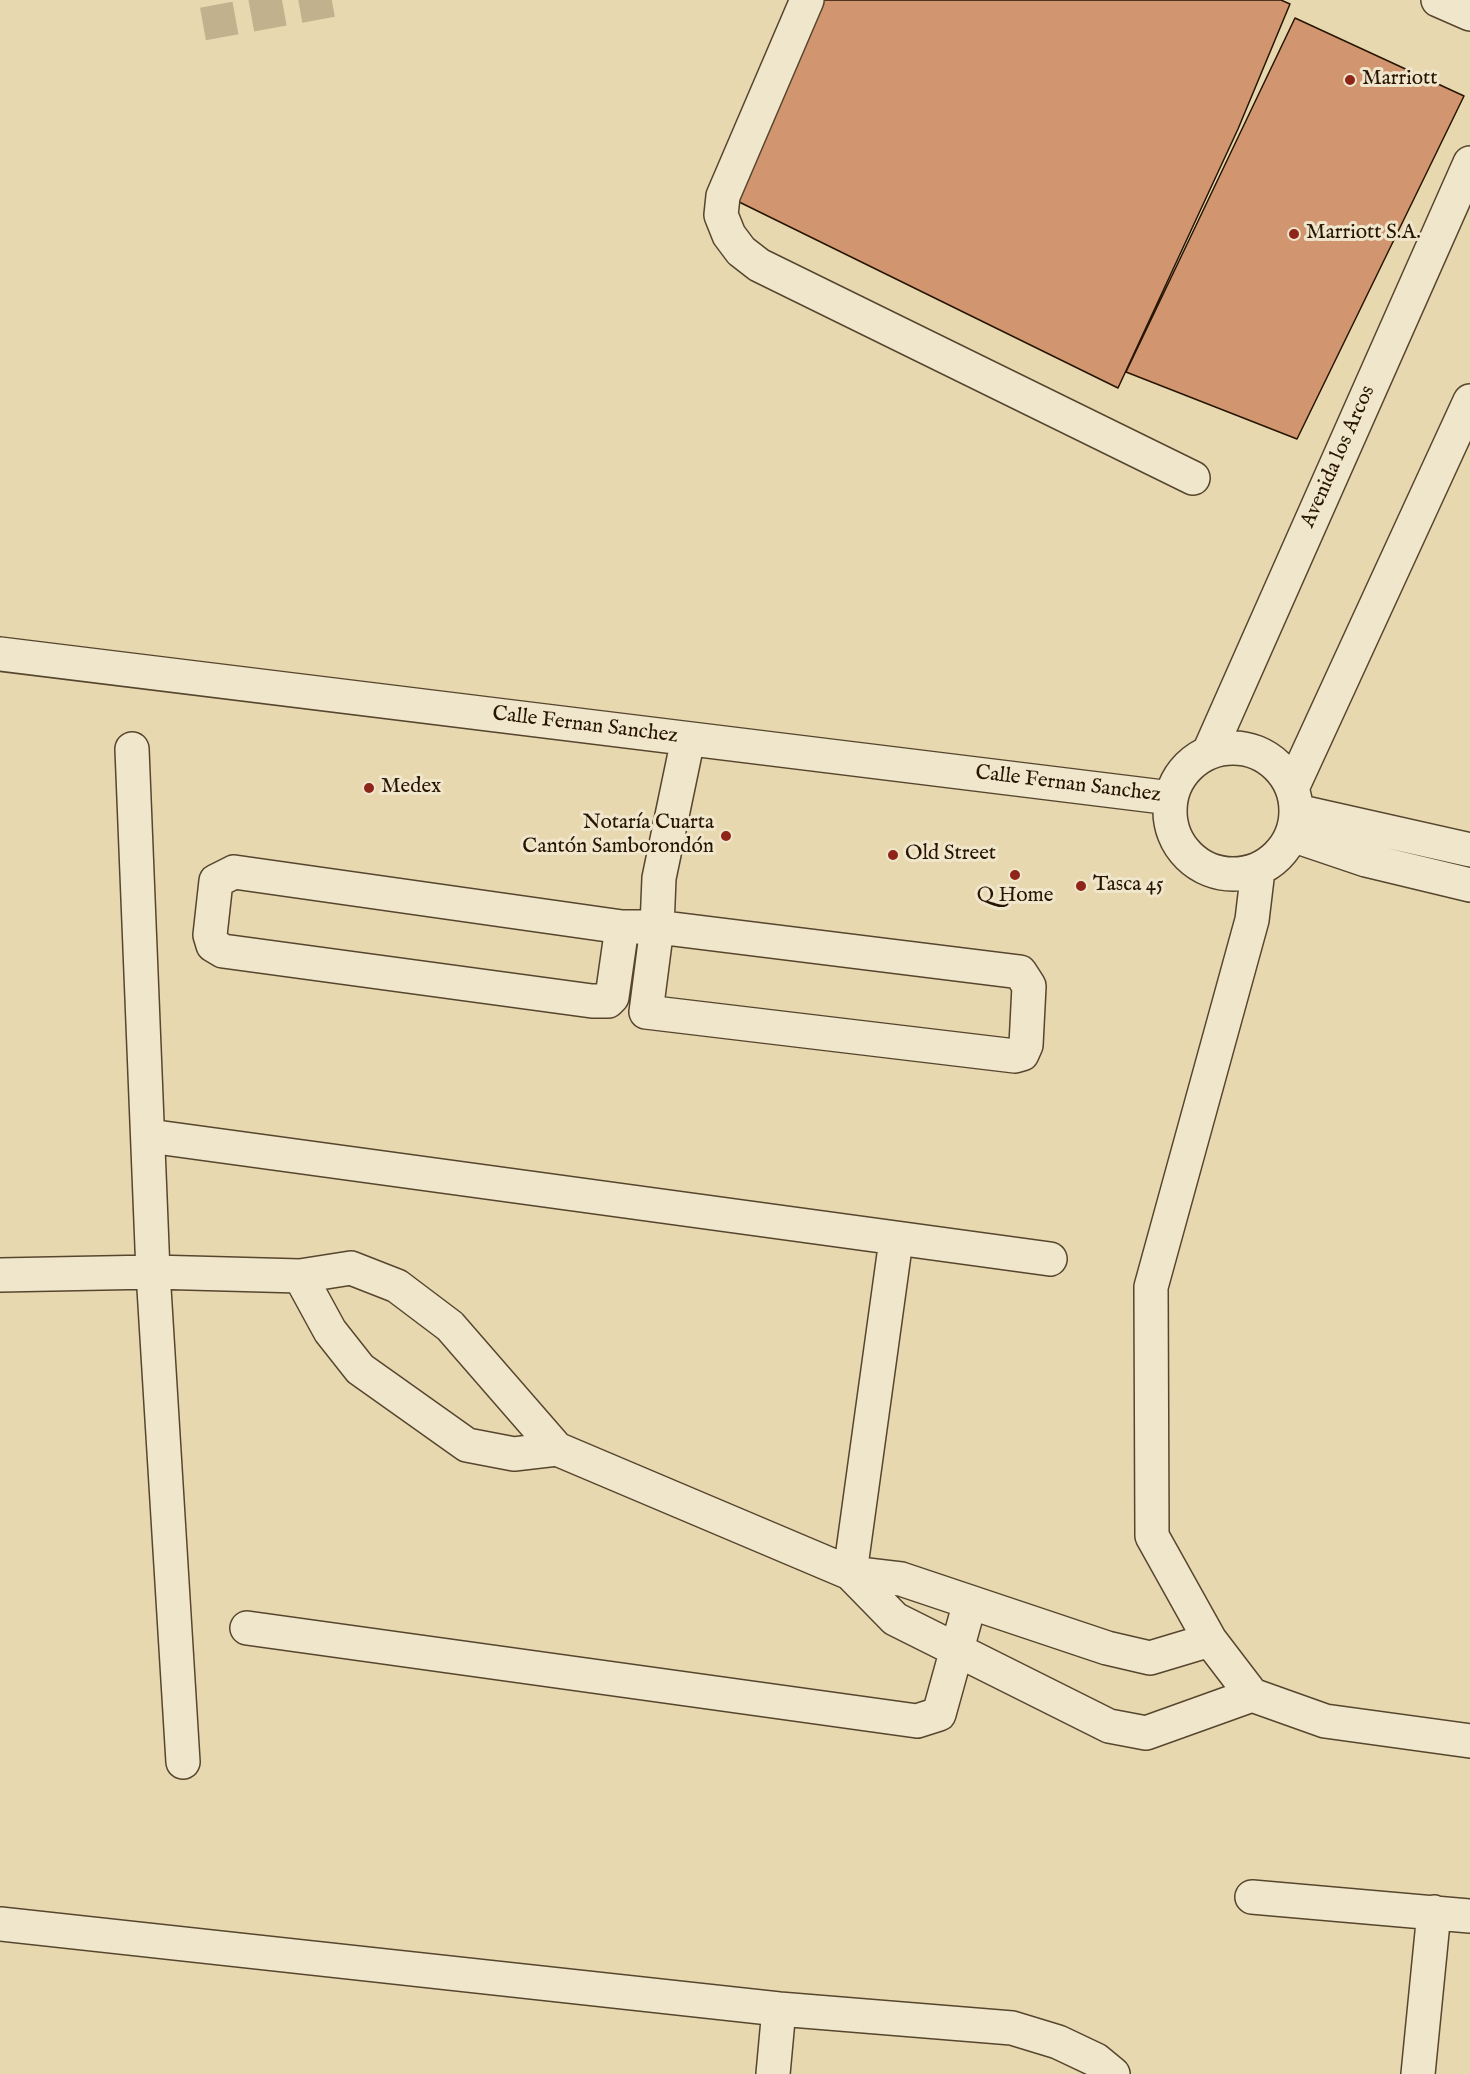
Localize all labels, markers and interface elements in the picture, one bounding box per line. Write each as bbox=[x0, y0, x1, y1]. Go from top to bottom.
place label: Marriott bbox=[1362, 67, 1437, 93]
marker: Marriott bbox=[1343, 73, 1357, 87]
place label: Marriott S.A. bbox=[1306, 221, 1421, 247]
marker: Marriott S.A. bbox=[1287, 227, 1301, 241]
street label: Avenida los Arcos bbox=[1296, 382, 1382, 532]
street label: Calle Fernan Sanchez bbox=[491, 702, 679, 750]
street label: Calle Fernan Sanchez bbox=[974, 761, 1162, 809]
place label: Medex bbox=[381, 775, 441, 801]
marker: Medex bbox=[362, 781, 376, 795]
place label: Notaría Cuarta Cantón Samborondón bbox=[522, 811, 714, 861]
marker: Notaría Cuarta Cantón Samborondón bbox=[719, 829, 733, 843]
place label: Old Street bbox=[905, 842, 996, 868]
marker: Old Street bbox=[886, 848, 900, 862]
marker: Q Home bbox=[1008, 868, 1022, 882]
place label: Tasca 45 bbox=[1093, 873, 1164, 899]
marker: Tasca 45 bbox=[1074, 879, 1088, 893]
place label: Q Home bbox=[977, 884, 1053, 910]

